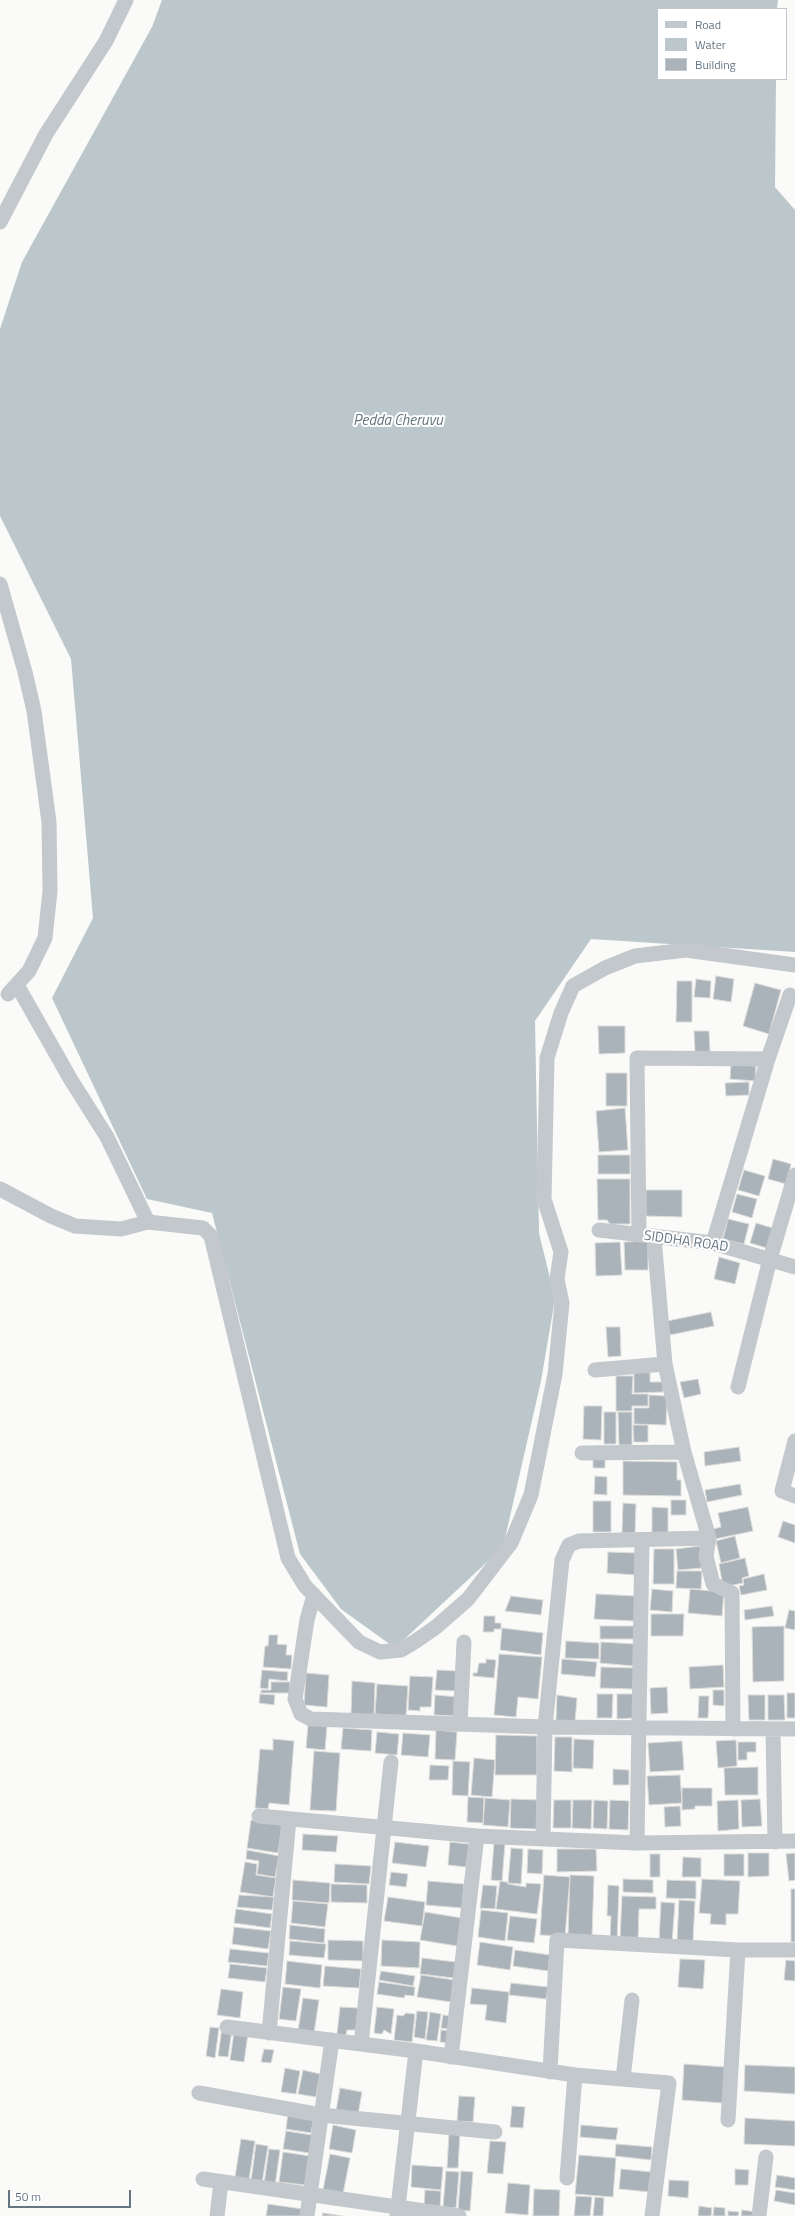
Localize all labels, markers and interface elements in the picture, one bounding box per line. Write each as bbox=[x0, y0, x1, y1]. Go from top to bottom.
legend bbox=[657, 8, 787, 80]
text: Road bbox=[695, 15, 721, 34]
text: Water bbox=[695, 35, 726, 54]
text: Building bbox=[695, 55, 736, 74]
water label: Pedda Cheruvu bbox=[353, 412, 443, 430]
street label: SIDDHA ROAD bbox=[643, 1228, 729, 1256]
scale bar bbox=[10, 2182, 133, 2208]
text: 50 m bbox=[15, 2187, 41, 2206]

